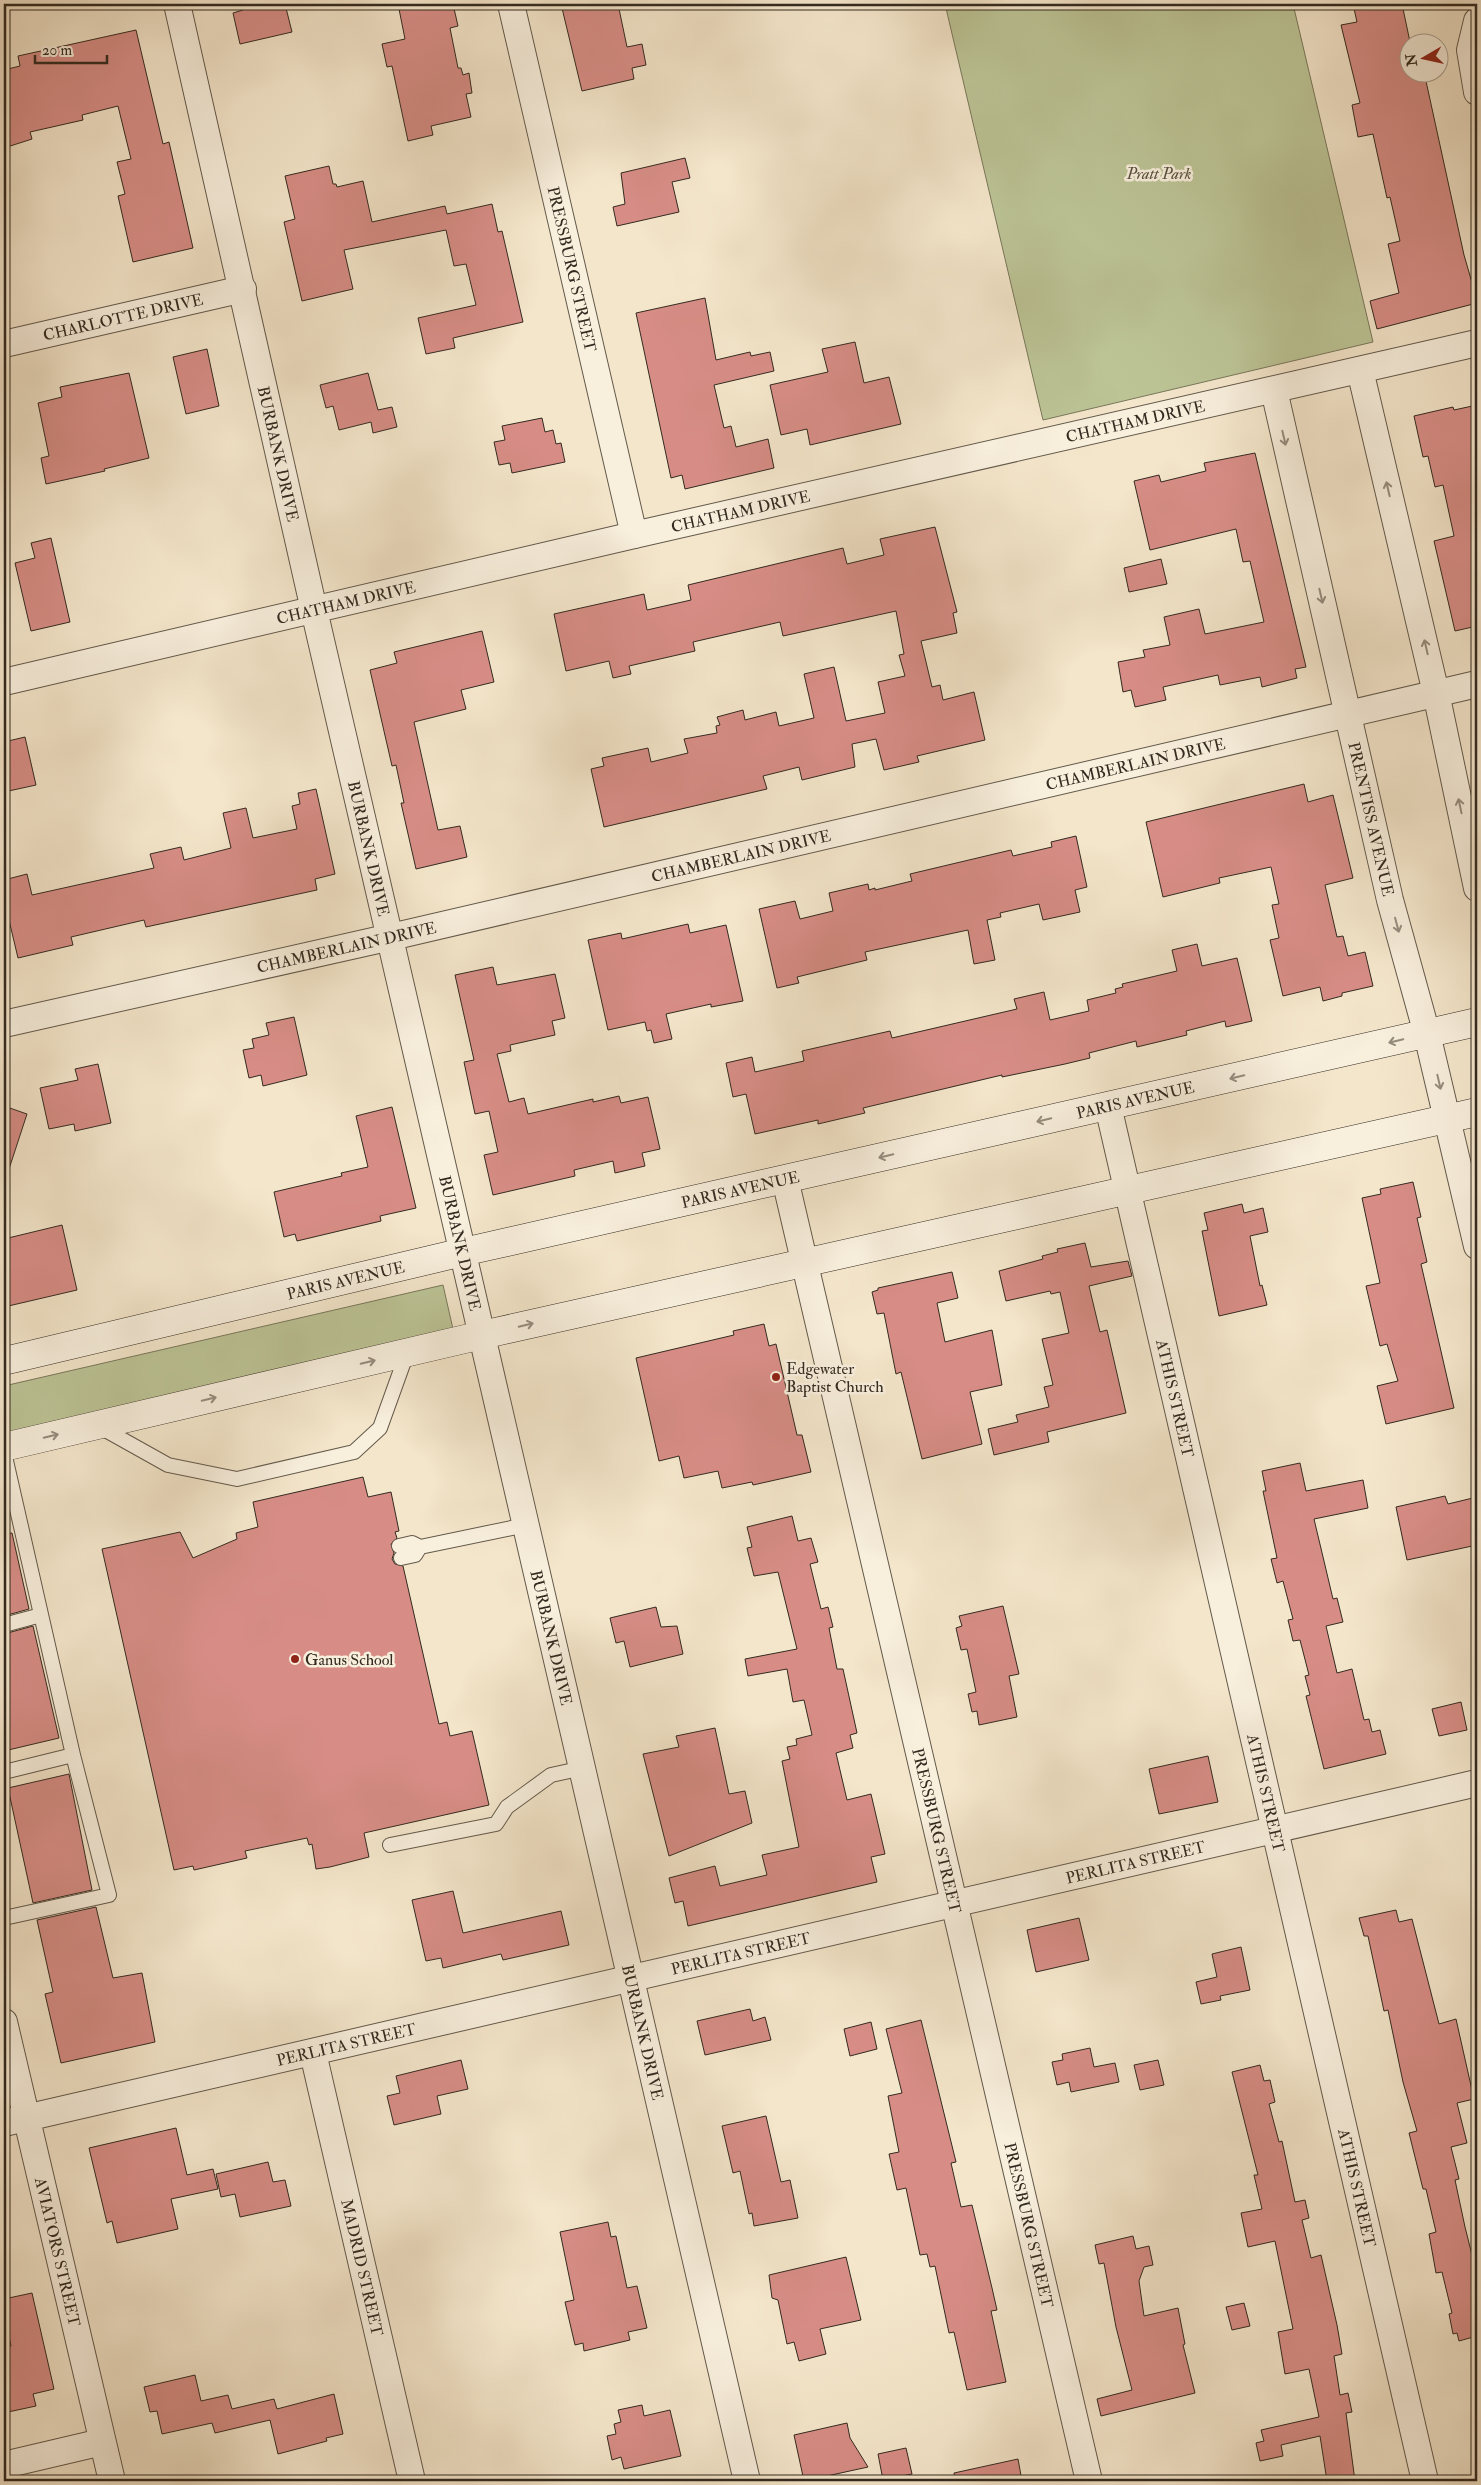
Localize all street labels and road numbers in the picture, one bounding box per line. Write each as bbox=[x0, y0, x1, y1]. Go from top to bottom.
street label: PRESSBURG STREET bbox=[543, 185, 600, 354]
street label: CHARLOTTE DRIVE bbox=[41, 290, 205, 346]
street label: BURBANK DRIVE bbox=[253, 384, 303, 524]
street label: CHATHAM DRIVE bbox=[1064, 396, 1207, 447]
street label: CHATHAM DRIVE bbox=[669, 486, 812, 537]
street label: CHATHAM DRIVE bbox=[275, 577, 418, 629]
street label: CHAMBERLAIN DRIVE bbox=[1044, 734, 1227, 795]
street label: PRENTISS AVENUE bbox=[1343, 740, 1398, 898]
street label: BURBANK DRIVE bbox=[343, 779, 394, 918]
street label: CHAMBERLAIN DRIVE bbox=[649, 826, 833, 887]
street label: CHAMBERLAIN DRIVE bbox=[255, 918, 438, 978]
street label: PARIS AVENUE bbox=[1074, 1077, 1196, 1124]
street label: PARIS AVENUE bbox=[679, 1167, 801, 1213]
street label: BURBANK DRIVE bbox=[434, 1174, 485, 1313]
street label: PARIS AVENUE bbox=[285, 1257, 407, 1305]
street label: ATHIS STREET bbox=[1151, 1337, 1198, 1460]
street label: BURBANK DRIVE bbox=[525, 1568, 576, 1707]
street label: ATHIS STREET bbox=[1242, 1731, 1289, 1854]
street label: PRESSBURG STREET bbox=[907, 1746, 965, 1915]
street label: PERLITA STREET bbox=[1064, 1837, 1207, 1889]
street label: PERLITA STREET bbox=[669, 1928, 813, 1980]
street label: BURBANK DRIVE bbox=[617, 1963, 667, 2102]
street label: PERLITA STREET bbox=[275, 2019, 418, 2071]
street label: ATHIS STREET bbox=[1333, 2126, 1380, 2249]
street label: PRESSBURG STREET bbox=[999, 2140, 1057, 2310]
street label: AVIATORS STREET bbox=[30, 2175, 84, 2328]
street label: MADRID STREET bbox=[336, 2197, 387, 2338]

